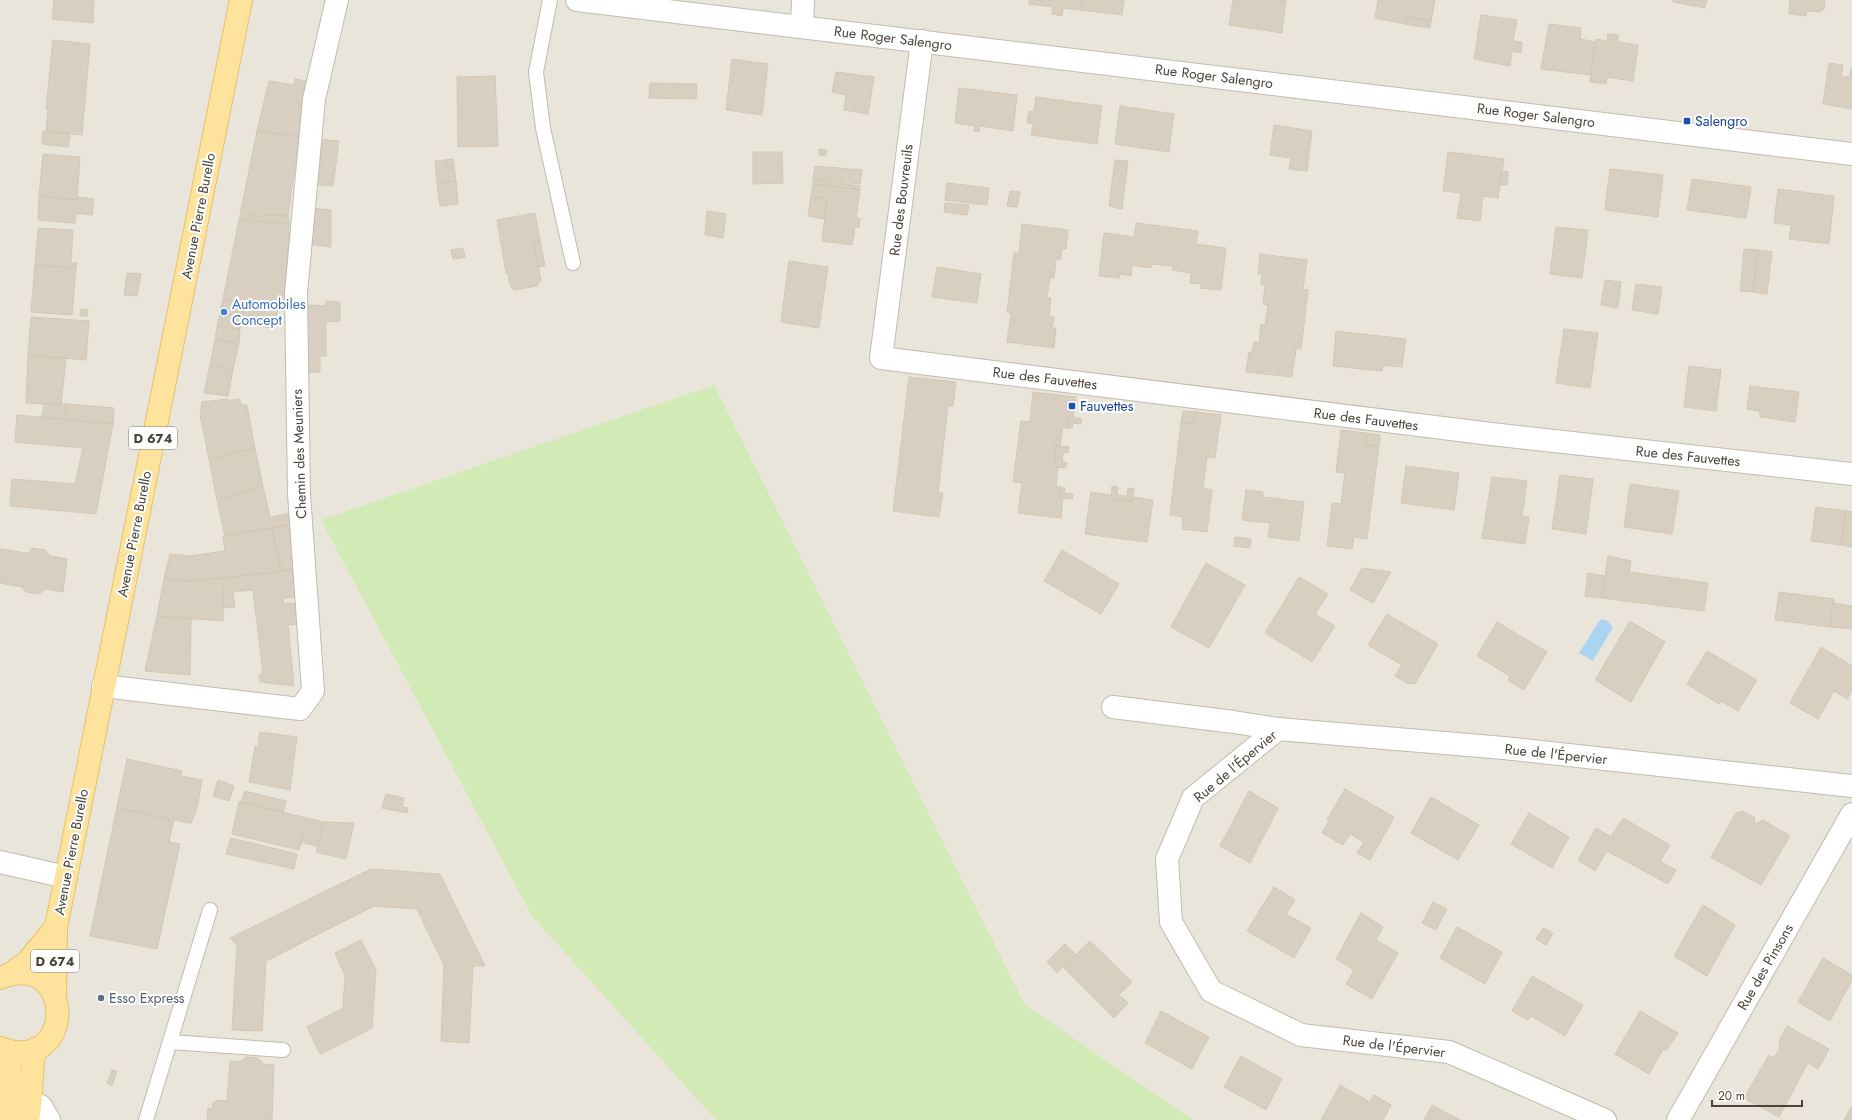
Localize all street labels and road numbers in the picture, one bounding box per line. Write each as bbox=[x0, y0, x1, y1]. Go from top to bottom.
street label: Rue Roger Salengro bbox=[833, 21, 953, 55]
street label: Rue Roger Salengro bbox=[1154, 59, 1274, 93]
street label: Rue Roger Salengro bbox=[1476, 98, 1596, 132]
street label: Rue des Bouvreuils bbox=[884, 143, 918, 257]
street label: Avenue Pierre Burello bbox=[176, 151, 220, 281]
street label: Rue des Fauvettes bbox=[992, 362, 1099, 394]
street label: Chemin des Meuniers bbox=[287, 388, 311, 519]
street label: Rue des Fauvettes bbox=[1313, 403, 1420, 435]
road number: D 674 bbox=[129, 427, 177, 449]
street label: Rue des Fauvettes bbox=[1635, 441, 1742, 471]
street label: Avenue Pierre Burello bbox=[112, 469, 156, 599]
street label: Rue de l'Épervier bbox=[1189, 725, 1281, 807]
street label: Rue de l'Épervier bbox=[1504, 739, 1609, 769]
street label: Avenue Pierre Burello bbox=[49, 787, 93, 917]
street label: Rue des Pinsons bbox=[1732, 920, 1798, 1014]
road number: D 674 bbox=[31, 950, 79, 972]
street label: Rue de l'Épervier bbox=[1342, 1030, 1447, 1062]

